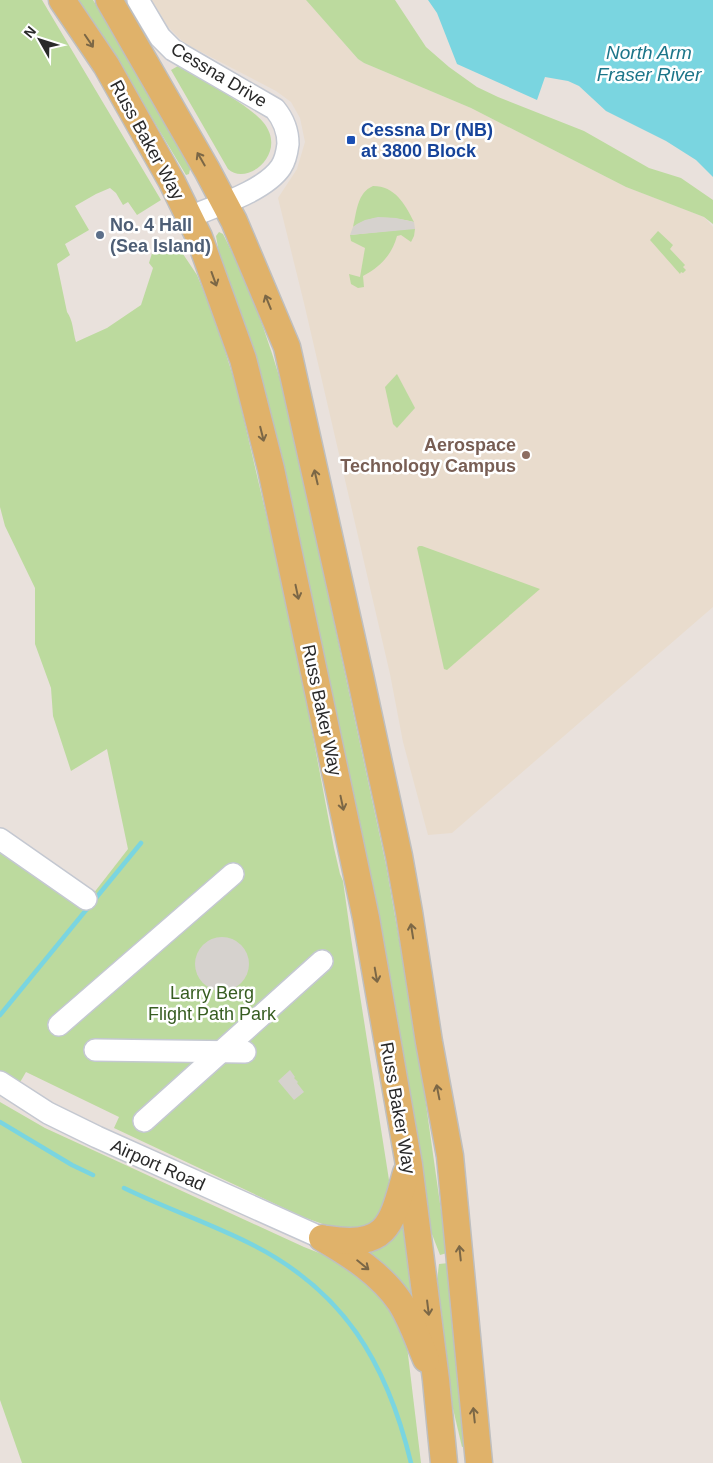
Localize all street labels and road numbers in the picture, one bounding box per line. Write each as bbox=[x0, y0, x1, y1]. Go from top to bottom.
street label: Cessna Drive bbox=[168, 39, 270, 111]
street label: Russ Baker Way bbox=[106, 77, 188, 203]
street label: Russ Baker Way bbox=[298, 643, 346, 777]
street label: Russ Baker Way bbox=[377, 1041, 419, 1175]
street label: Airport Road bbox=[108, 1135, 208, 1195]

